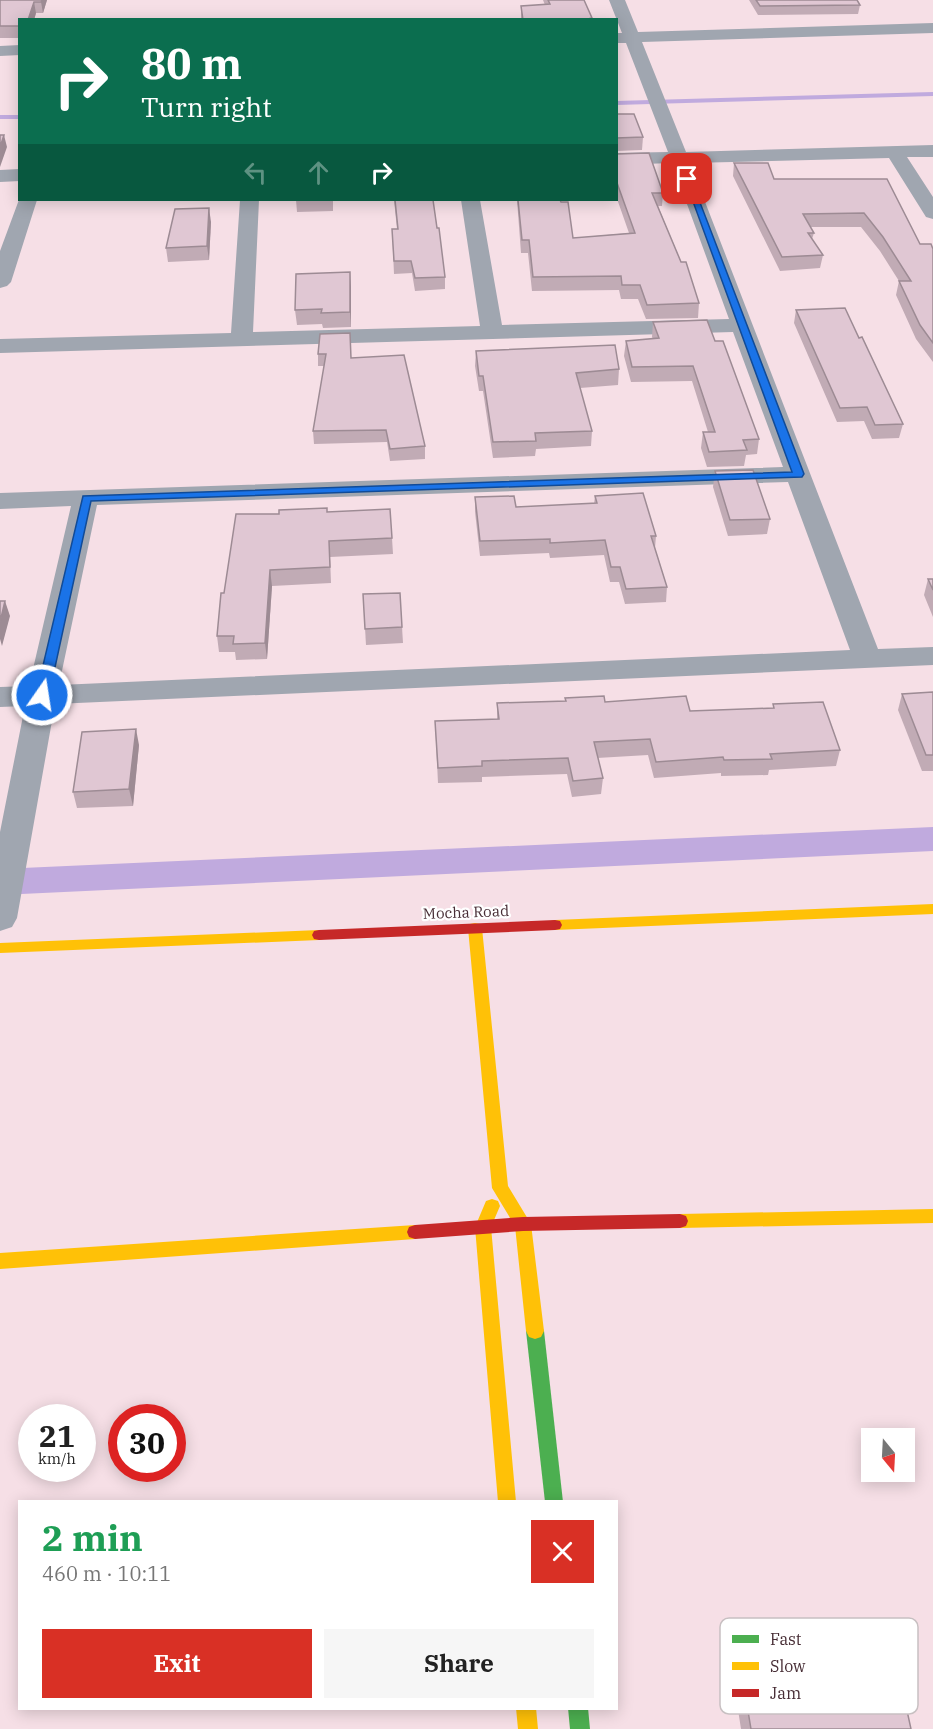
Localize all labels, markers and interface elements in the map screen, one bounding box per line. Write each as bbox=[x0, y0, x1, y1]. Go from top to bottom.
text: 80 m bbox=[141, 36, 242, 91]
icon: right bbox=[42, 42, 120, 120]
text: Turn right bbox=[141, 89, 272, 124]
pin bbox=[661, 153, 712, 204]
icon: left bbox=[239, 156, 272, 189]
icon: ahead bbox=[302, 156, 335, 189]
icon: right bbox=[365, 156, 398, 189]
icon: arrive bbox=[670, 162, 703, 195]
position arrow bbox=[10, 663, 74, 727]
street label: Mocha Road bbox=[423, 901, 509, 923]
speed limit sign: 30 bbox=[108, 1404, 186, 1482]
text: 21 bbox=[39, 1416, 75, 1455]
north arrow bbox=[861, 1428, 915, 1482]
map controls bbox=[861, 1428, 915, 1482]
text: km/h bbox=[38, 1449, 76, 1468]
text: 2 min bbox=[42, 1514, 143, 1561]
button: close bbox=[531, 1520, 594, 1583]
text: 460 m · 10:11 bbox=[42, 1560, 171, 1587]
legend bbox=[720, 1618, 918, 1714]
button: Exit bbox=[42, 1629, 312, 1698]
button: Share bbox=[324, 1629, 594, 1698]
text: Fast bbox=[770, 1629, 802, 1649]
text: Slow bbox=[770, 1656, 806, 1676]
text: Jam bbox=[770, 1683, 801, 1703]

